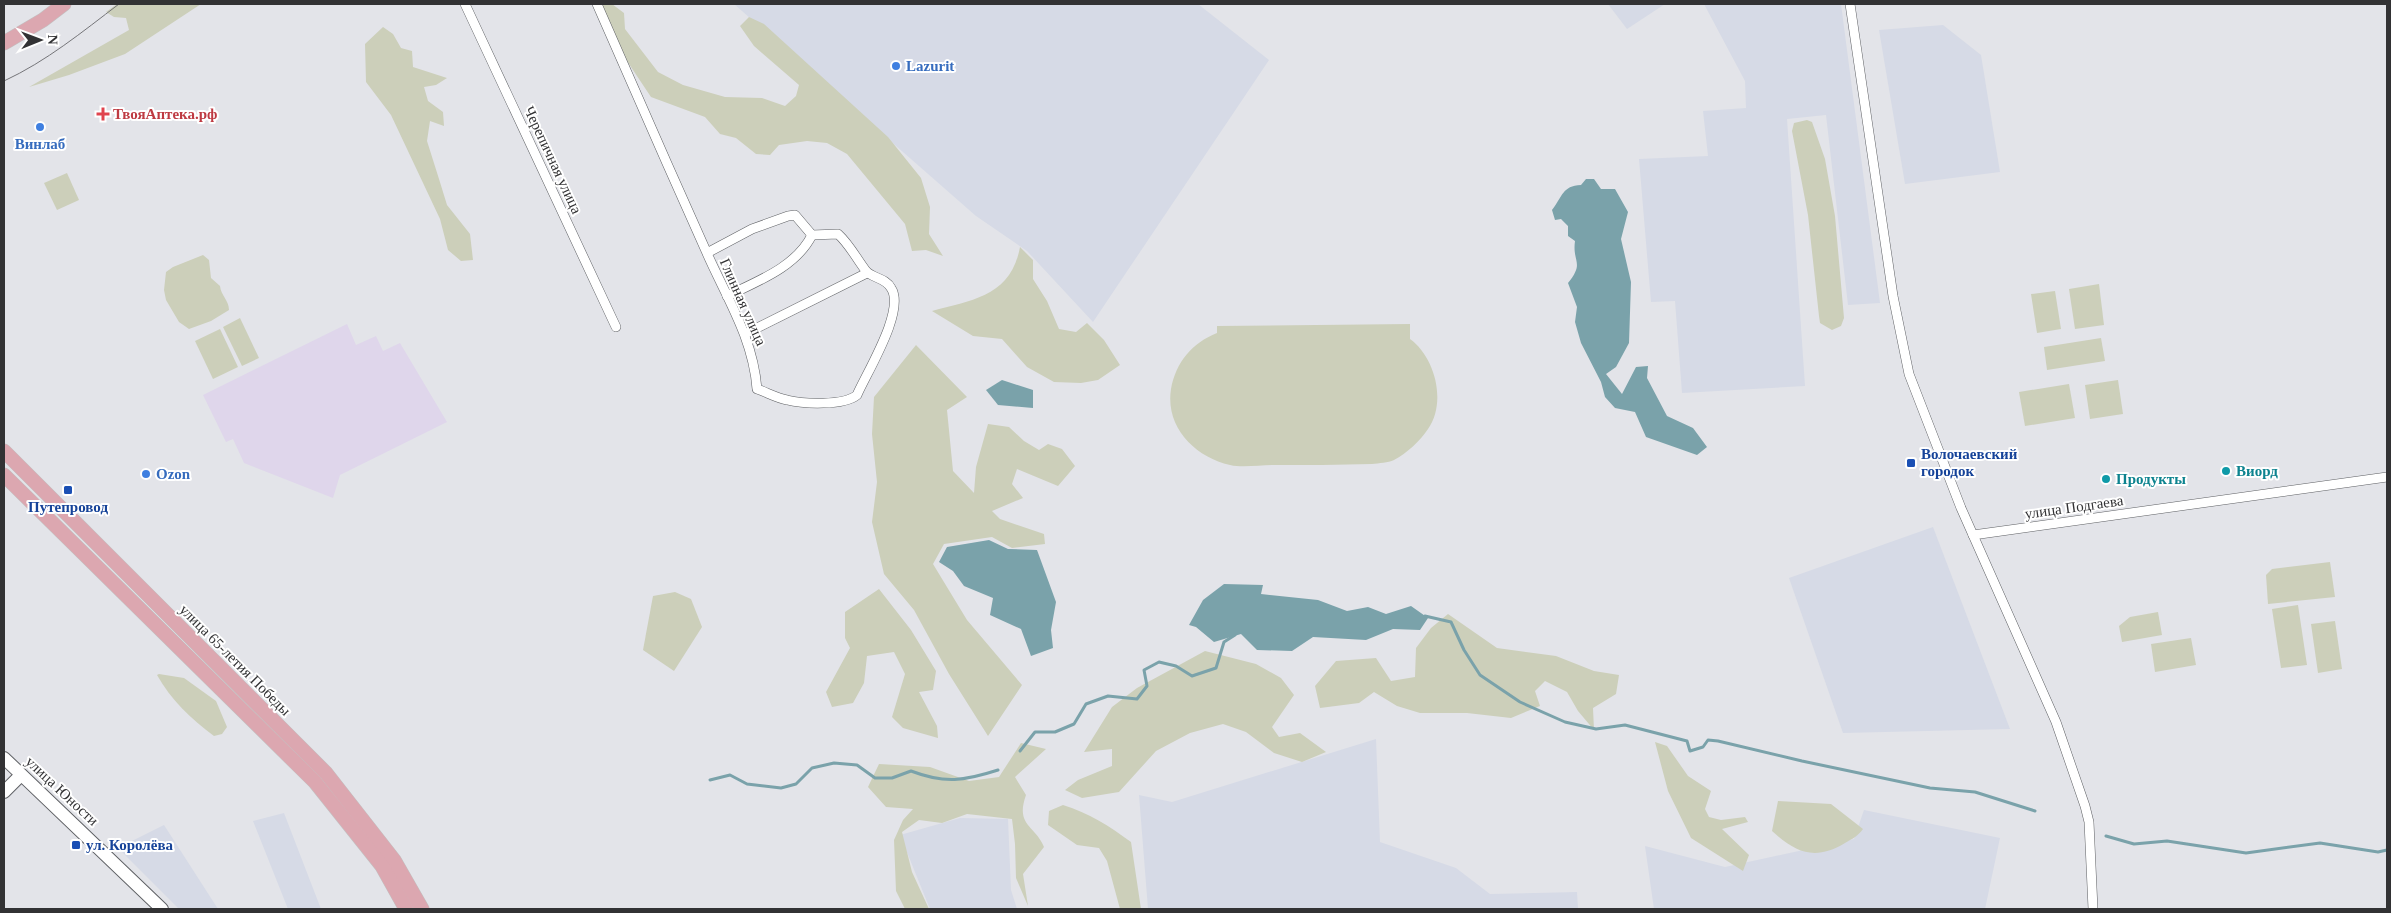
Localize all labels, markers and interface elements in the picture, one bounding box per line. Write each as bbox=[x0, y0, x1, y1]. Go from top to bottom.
north arrow bbox=[15, 15, 65, 65]
text: N bbox=[45, 35, 60, 45]
place label: Lazurit bbox=[906, 58, 954, 74]
marker: Lazurit bbox=[890, 60, 902, 72]
street label: Черепичная улица bbox=[521, 104, 585, 216]
place label: ТвояАптека.рф bbox=[113, 106, 217, 122]
marker: ТвояАптека.рф bbox=[97, 108, 109, 120]
marker: Винлаб bbox=[34, 121, 46, 133]
place label: Винлаб bbox=[15, 136, 65, 152]
street label: Глинная улица bbox=[717, 256, 769, 348]
place label: Волочаевский городок bbox=[1921, 446, 2018, 479]
marker: Волочаевский городок bbox=[1905, 457, 1917, 469]
place label: Виорд bbox=[2236, 463, 2278, 479]
marker: Виорд bbox=[2220, 465, 2232, 477]
place label: Ozon bbox=[156, 466, 191, 482]
marker: Ozon bbox=[140, 468, 152, 480]
place label: Продукты bbox=[2116, 471, 2186, 487]
marker: Продукты bbox=[2100, 473, 2112, 485]
marker: Путепровод bbox=[62, 484, 74, 496]
street label: улица Подгаева bbox=[2024, 492, 2125, 522]
place label: Путепровод bbox=[28, 499, 108, 515]
street label: улица 65-летия Победы bbox=[176, 601, 294, 719]
street label: улица Юности bbox=[22, 753, 102, 829]
place label: ул. Королёва bbox=[86, 837, 173, 853]
marker: ул. Королёва bbox=[70, 839, 82, 851]

